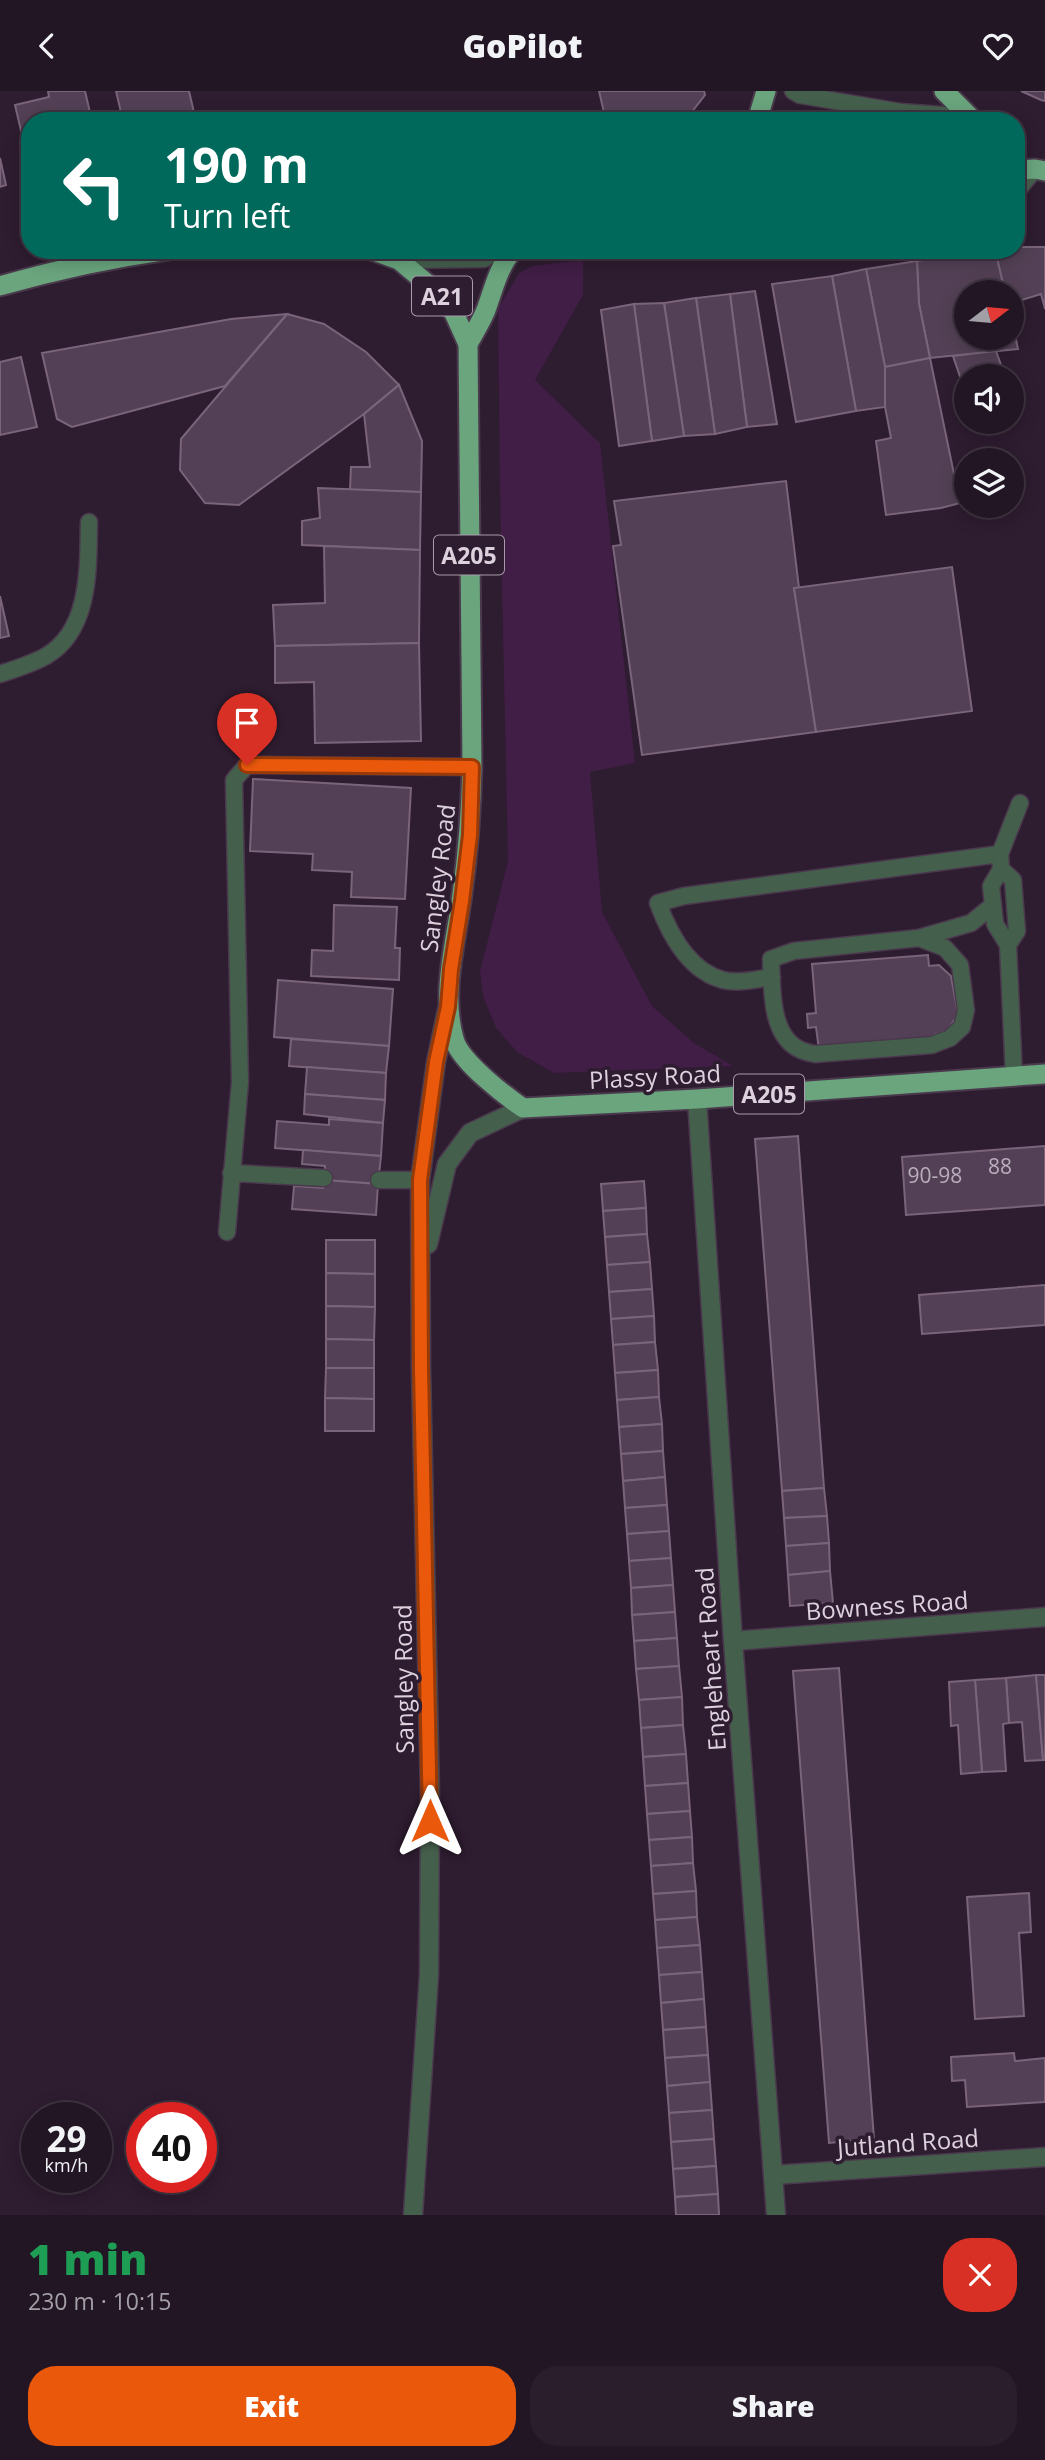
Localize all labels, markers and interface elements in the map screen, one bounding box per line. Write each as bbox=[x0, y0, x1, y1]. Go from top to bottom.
text: GoPilot bbox=[462, 24, 583, 67]
icon: back bbox=[28, 27, 66, 65]
icon: heart bbox=[979, 27, 1017, 65]
text: 190 m bbox=[164, 131, 309, 197]
icon: left bbox=[49, 140, 140, 231]
text: Turn left bbox=[164, 194, 290, 237]
road number: A21 bbox=[412, 277, 472, 315]
north arrow bbox=[954, 280, 1024, 350]
map controls bbox=[954, 280, 1024, 518]
button: sound bbox=[954, 364, 1024, 434]
button: layers bbox=[954, 448, 1024, 518]
road number: A205 bbox=[434, 536, 504, 575]
pin bbox=[217, 693, 277, 765]
icon: arrive bbox=[228, 704, 266, 742]
street label: Sangley Road bbox=[412, 802, 462, 954]
street label: Plassy Road bbox=[588, 1056, 722, 1096]
road number: A205 bbox=[734, 1075, 804, 1113]
house number: 88 bbox=[988, 1152, 1012, 1180]
house number: 90-98 bbox=[908, 1161, 962, 1189]
street label: Engleheart Road bbox=[687, 1566, 733, 1752]
street label: Bowness Road bbox=[804, 1583, 970, 1627]
street label: Sangley Road bbox=[385, 1604, 421, 1754]
position arrow bbox=[393, 1784, 467, 1858]
speed limit sign: 40 bbox=[126, 2102, 217, 2193]
text: 29 bbox=[46, 2115, 87, 2162]
street label: Jutland Road bbox=[834, 2121, 980, 2164]
text: km/h bbox=[45, 2153, 88, 2177]
text: 1 min bbox=[28, 2230, 147, 2287]
button: close bbox=[943, 2238, 1017, 2312]
text: 230 m · 10:15 bbox=[28, 2285, 171, 2317]
button: Exit bbox=[28, 2366, 516, 2446]
button: Share bbox=[530, 2366, 1017, 2446]

